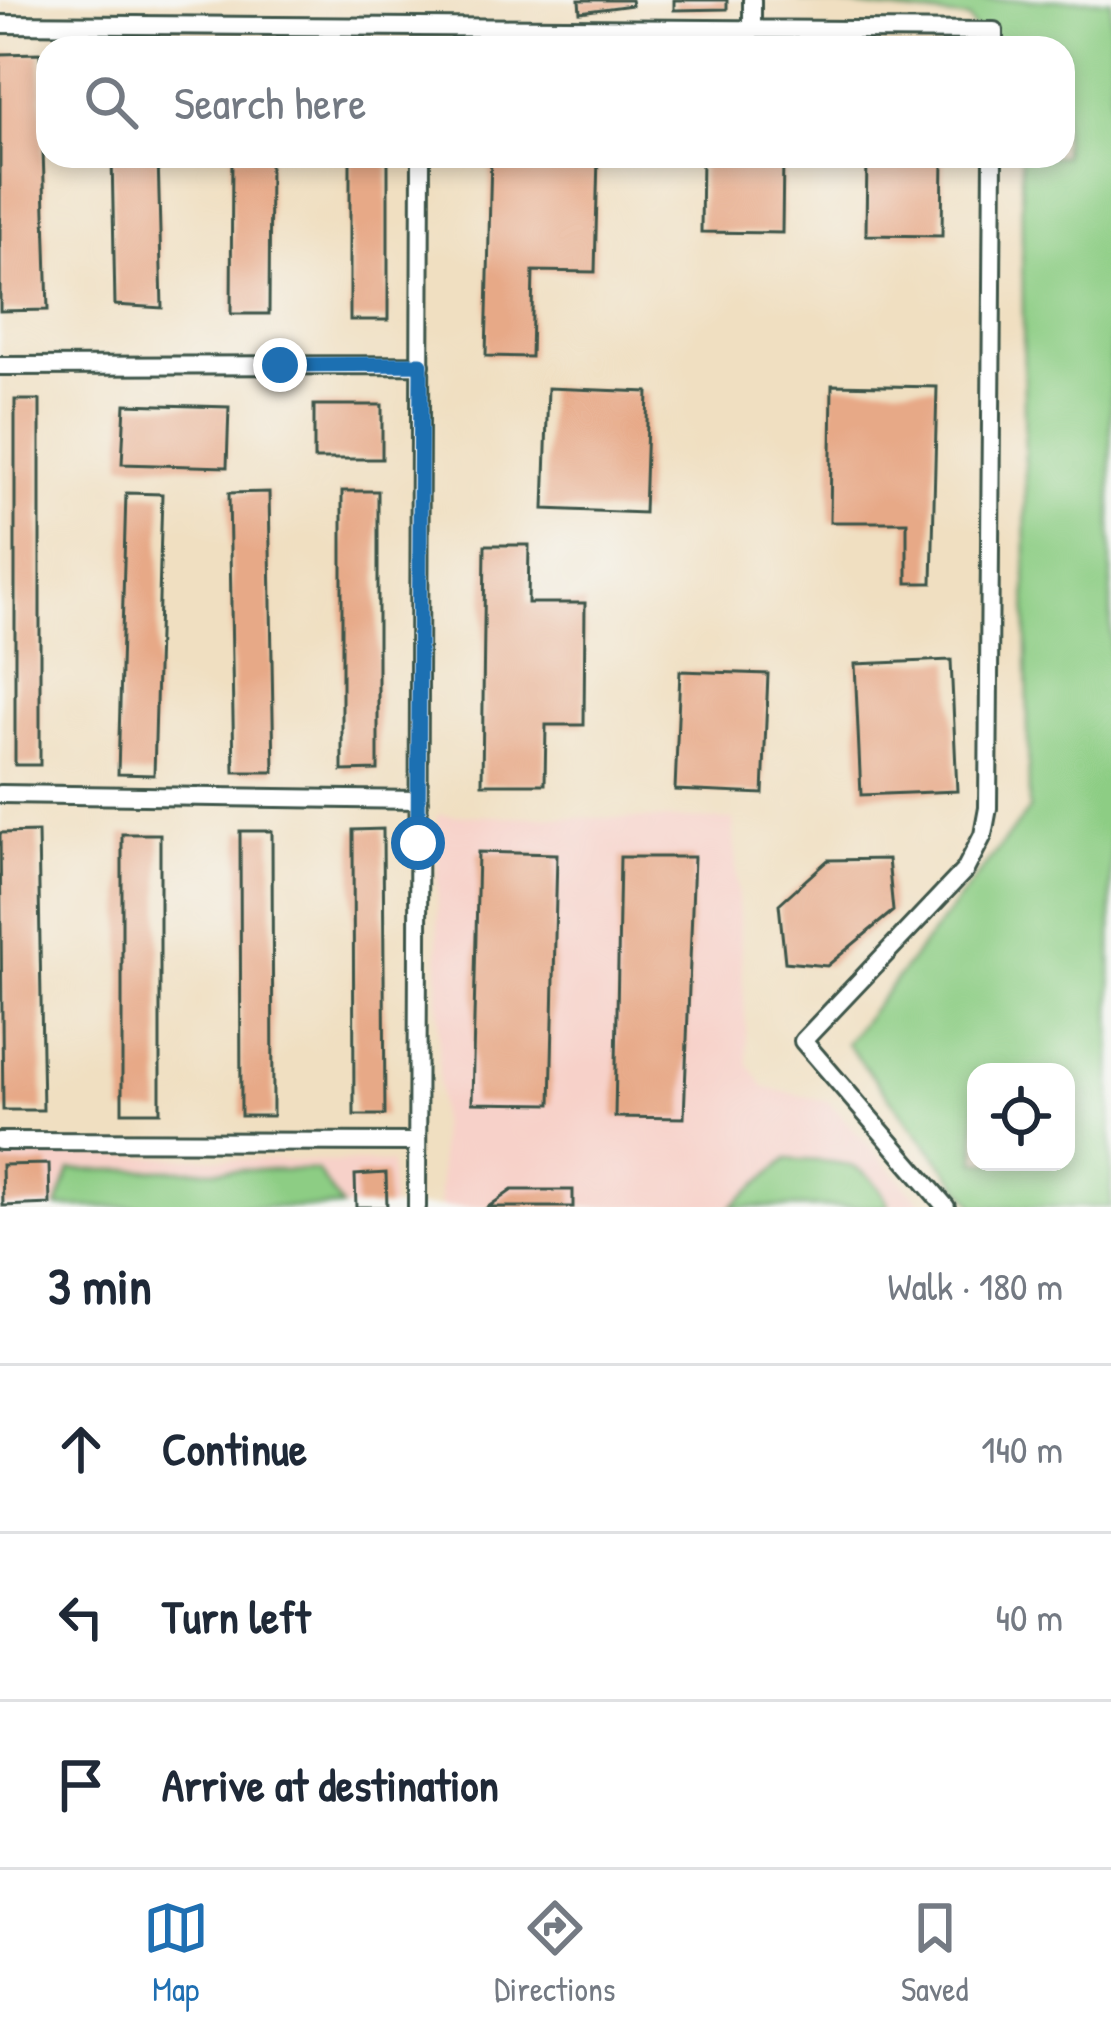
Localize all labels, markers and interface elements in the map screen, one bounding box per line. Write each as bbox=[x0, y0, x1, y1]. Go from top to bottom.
search box bbox=[36, 36, 1075, 168]
icon: search bbox=[78, 69, 144, 135]
text: Search here bbox=[174, 72, 366, 133]
route end bbox=[253, 338, 307, 392]
route start bbox=[391, 816, 445, 870]
map controls bbox=[967, 1063, 1075, 1171]
button: locate bbox=[967, 1063, 1075, 1171]
text: 3 min bbox=[48, 1251, 152, 1320]
text: Walk · 180 m bbox=[887, 1259, 1063, 1312]
icon: ahead bbox=[48, 1416, 114, 1482]
text: Continue bbox=[162, 1418, 307, 1479]
text: 140 m bbox=[981, 1422, 1063, 1475]
icon: left bbox=[48, 1584, 114, 1650]
text: Turn left bbox=[162, 1586, 311, 1647]
text: 40 m bbox=[995, 1590, 1063, 1643]
icon: arrive bbox=[48, 1752, 114, 1818]
text: Arrive at destination bbox=[162, 1754, 499, 1815]
tab: Map bbox=[143, 1895, 209, 2011]
tab: Directions bbox=[494, 1895, 616, 2011]
tab: Saved bbox=[901, 1895, 968, 2011]

